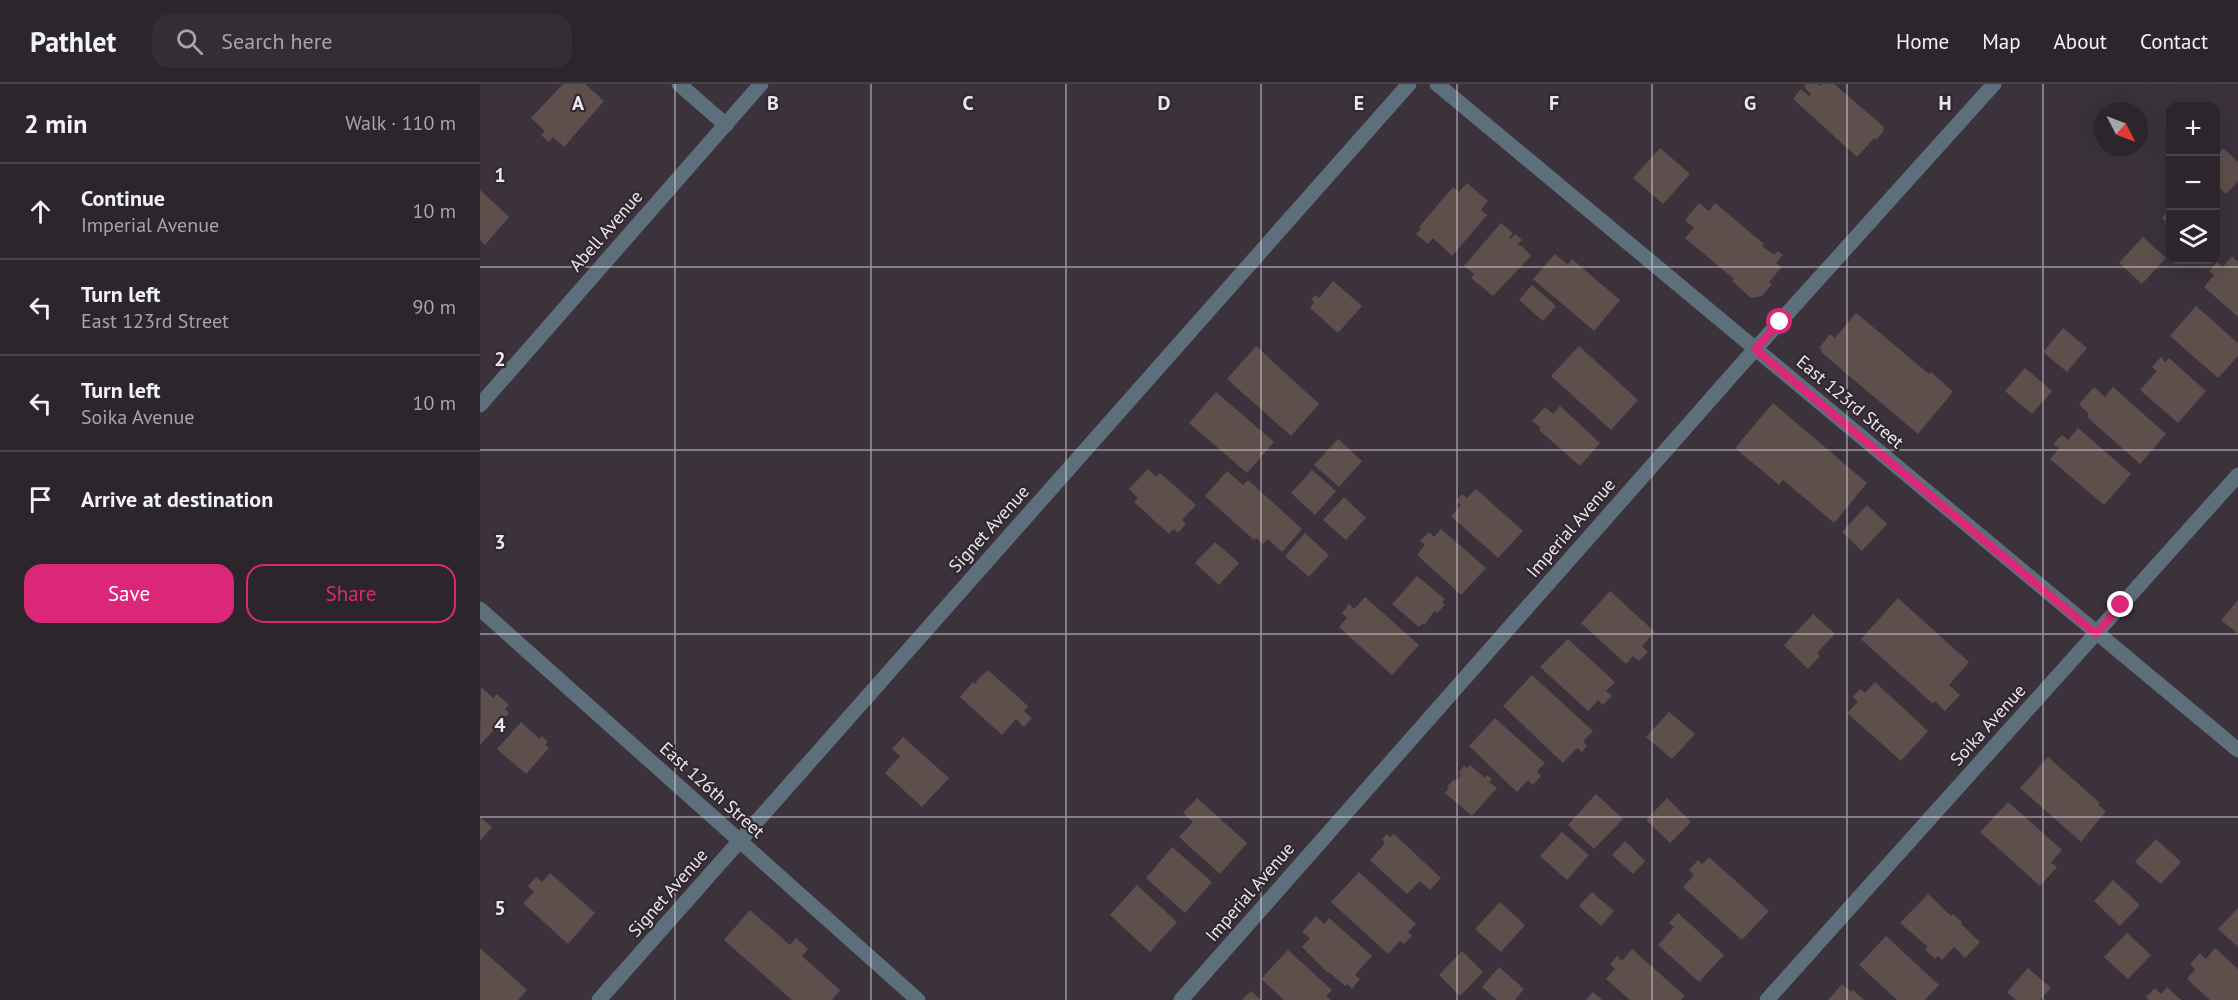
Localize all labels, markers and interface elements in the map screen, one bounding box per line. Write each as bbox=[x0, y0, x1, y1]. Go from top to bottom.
search box bbox=[152, 14, 572, 68]
text: Pathlet bbox=[30, 23, 116, 60]
icon: search bbox=[173, 25, 206, 58]
text: Search here bbox=[221, 27, 332, 55]
text: Home bbox=[1896, 28, 1949, 55]
text: Map bbox=[1982, 28, 2021, 55]
text: About bbox=[2054, 28, 2107, 55]
text: Contact bbox=[2140, 28, 2208, 55]
text: A bbox=[572, 90, 585, 116]
text: B bbox=[767, 90, 779, 116]
text: C bbox=[962, 90, 974, 116]
text: D bbox=[1158, 90, 1171, 116]
text: E bbox=[1354, 90, 1364, 116]
text: F bbox=[1549, 90, 1559, 116]
text: G bbox=[1744, 90, 1756, 116]
text: H bbox=[1938, 90, 1952, 116]
north arrow bbox=[2094, 102, 2148, 156]
map controls bbox=[2166, 102, 2220, 264]
button: + bbox=[2166, 102, 2220, 156]
text: 2 min bbox=[24, 107, 87, 140]
text: Walk · 110 m bbox=[345, 110, 456, 136]
button: − bbox=[2166, 156, 2220, 210]
text: 1 bbox=[494, 162, 506, 188]
text: Continue bbox=[81, 184, 165, 212]
street label: Abell Avenue bbox=[564, 185, 647, 276]
icon: ahead bbox=[24, 195, 57, 228]
text: 10 m bbox=[413, 198, 456, 224]
button: layers bbox=[2166, 210, 2220, 264]
text: Imperial Avenue bbox=[81, 212, 219, 238]
text: Turn left bbox=[81, 280, 161, 308]
icon: left bbox=[24, 291, 57, 324]
text: 90 m bbox=[413, 294, 456, 320]
text: East 123rd Street bbox=[81, 308, 229, 334]
route start bbox=[1766, 308, 1792, 334]
text: 2 bbox=[494, 346, 506, 372]
street label: East 123rd Street bbox=[1792, 350, 1909, 453]
text: Turn left bbox=[81, 376, 161, 404]
icon: left bbox=[24, 387, 57, 420]
text: 10 m bbox=[413, 390, 456, 416]
text: Soika Avenue bbox=[81, 404, 194, 430]
street label: Imperial Avenue bbox=[1521, 473, 1620, 582]
street label: Signet Avenue bbox=[943, 480, 1034, 577]
icon: arrive bbox=[24, 483, 57, 516]
text: Arrive at destination bbox=[81, 485, 273, 513]
text: 3 bbox=[494, 529, 506, 555]
button: Save bbox=[24, 564, 234, 623]
button: Share bbox=[246, 564, 456, 623]
route end bbox=[2107, 591, 2133, 617]
street label: Soika Avenue bbox=[1945, 679, 2030, 770]
text: 4 bbox=[494, 712, 506, 738]
street label: East 126th Street bbox=[655, 737, 770, 843]
street label: Imperial Avenue bbox=[1200, 837, 1299, 946]
street label: Signet Avenue bbox=[623, 844, 712, 942]
text: 5 bbox=[494, 895, 506, 921]

